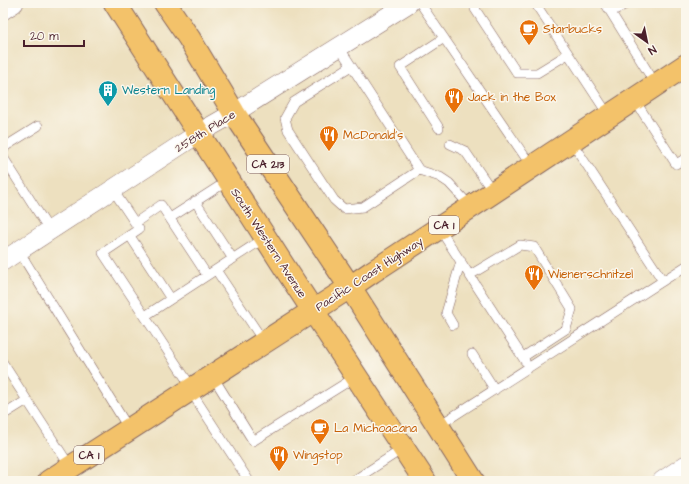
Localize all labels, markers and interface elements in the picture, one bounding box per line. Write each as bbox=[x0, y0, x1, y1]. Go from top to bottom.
cafe icon: Starbucks bbox=[518, 18, 540, 46]
place label: Starbucks bbox=[543, 21, 602, 38]
scale bar bbox=[24, 22, 84, 48]
north arrow bbox=[627, 22, 667, 62]
text: 20 m bbox=[30, 28, 59, 45]
text: N bbox=[645, 42, 659, 58]
building icon: Western Landing bbox=[97, 79, 119, 107]
place label: Western Landing bbox=[122, 82, 215, 100]
restaurant icon: Jack in the Box bbox=[443, 86, 465, 114]
place label: Jack in the Box bbox=[468, 89, 556, 106]
street label: 258th Place bbox=[172, 106, 239, 157]
restaurant icon: McDonald's bbox=[318, 124, 340, 152]
place label: McDonald's bbox=[343, 127, 403, 144]
road number: CA 213 bbox=[247, 155, 289, 173]
street label: South Western Avenue bbox=[227, 185, 311, 302]
road number: CA 1 bbox=[429, 216, 459, 234]
street label: Pacific Coast Highway bbox=[312, 233, 427, 316]
restaurant icon: Wienerschnitzel bbox=[523, 263, 545, 291]
place label: Wienerschnitzel bbox=[548, 266, 633, 283]
cafe icon: La Michoacana bbox=[309, 417, 331, 445]
place label: La Michoacana bbox=[334, 420, 417, 437]
restaurant icon: Wingstop bbox=[268, 444, 290, 472]
road number: CA 1 bbox=[74, 446, 104, 464]
place label: Wingstop bbox=[293, 447, 343, 465]

